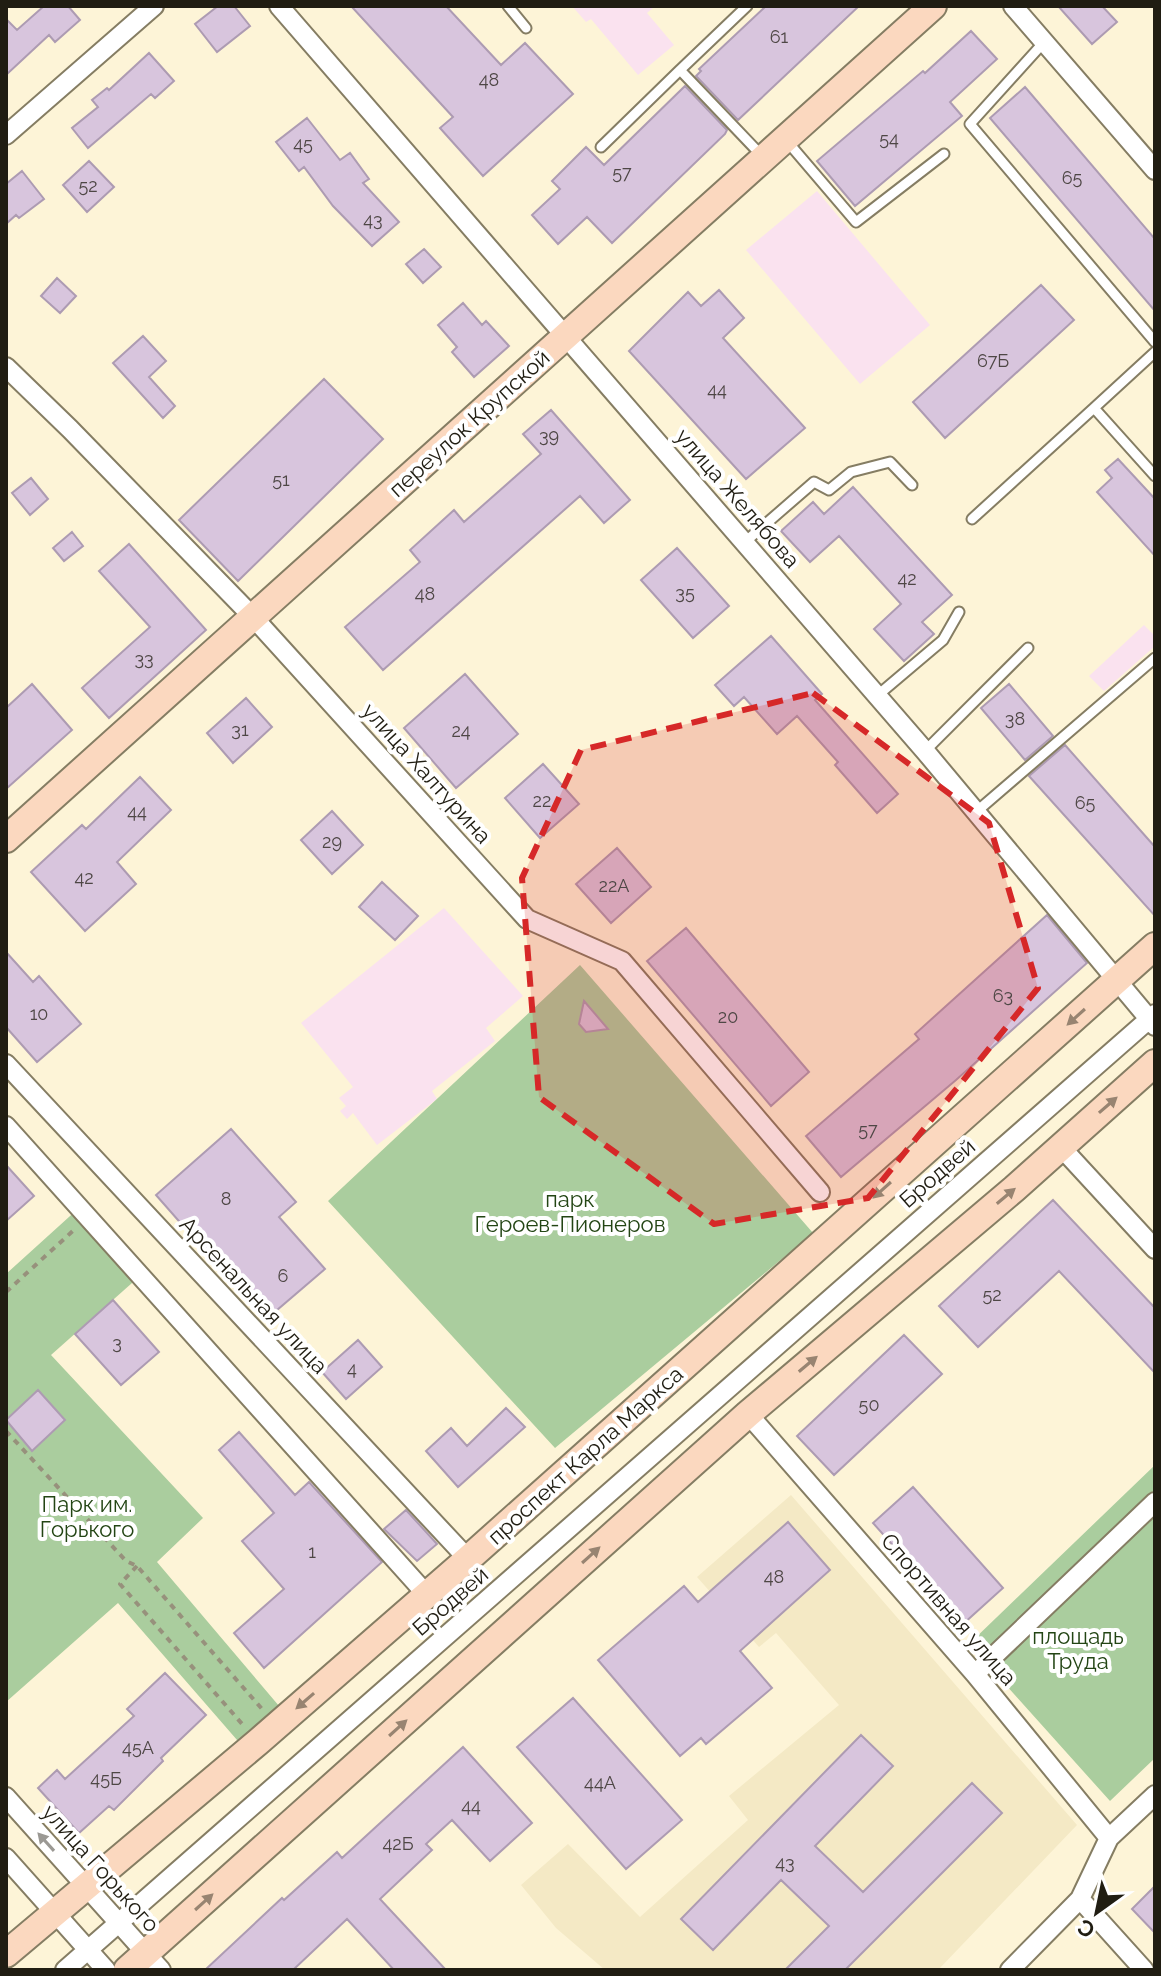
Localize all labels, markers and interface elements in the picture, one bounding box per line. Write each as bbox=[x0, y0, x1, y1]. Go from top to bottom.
house number: 61 bbox=[770, 26, 789, 47]
house number: 48 bbox=[479, 69, 499, 90]
house number: 54 bbox=[879, 128, 899, 149]
house number: 45 bbox=[293, 133, 313, 154]
house number: 57 bbox=[612, 162, 632, 183]
house number: 65 bbox=[1062, 167, 1083, 188]
house number: 52 bbox=[78, 175, 98, 196]
house number: 43 bbox=[363, 209, 383, 230]
street label: переулок Крупской bbox=[383, 344, 555, 502]
house number: 67Б bbox=[977, 350, 1009, 371]
house number: 44 bbox=[707, 379, 727, 400]
street label: улица Желябова bbox=[670, 423, 806, 573]
house number: 39 bbox=[539, 425, 559, 446]
house number: 51 bbox=[272, 469, 290, 490]
house number: 42 bbox=[897, 568, 917, 589]
house number: 35 bbox=[675, 582, 695, 603]
house number: 48 bbox=[415, 583, 435, 604]
house number: 33 bbox=[134, 648, 154, 669]
street label: улица Халтурина bbox=[357, 697, 497, 849]
house number: 38 bbox=[1005, 708, 1025, 729]
house number: 31 bbox=[231, 719, 249, 740]
house number: 24 bbox=[451, 720, 471, 741]
house number: 22 bbox=[533, 790, 551, 811]
house number: 65 bbox=[1075, 792, 1096, 813]
house number: 44 bbox=[127, 801, 147, 822]
house number: 29 bbox=[322, 831, 342, 852]
house number: 42 bbox=[74, 867, 94, 888]
house number: 22А bbox=[599, 875, 629, 896]
house number: 63 bbox=[993, 985, 1013, 1006]
house number: 10 bbox=[30, 1003, 48, 1024]
house number: 20 bbox=[718, 1006, 738, 1027]
one-way arrow bbox=[1066, 1008, 1086, 1025]
one-way arrow bbox=[1098, 1096, 1117, 1114]
house number: 57 bbox=[858, 1119, 878, 1140]
street label: Бродвей bbox=[894, 1133, 980, 1213]
one-way arrow bbox=[872, 1181, 892, 1198]
park label: парк Героев-Пионеров bbox=[475, 1186, 665, 1237]
one-way arrow bbox=[997, 1187, 1016, 1205]
house number: 8 bbox=[221, 1188, 231, 1209]
street label: Арсенальная улица bbox=[175, 1211, 333, 1379]
house number: 6 bbox=[278, 1265, 289, 1286]
house number: 52 bbox=[982, 1284, 1002, 1305]
house number: 3 bbox=[112, 1332, 122, 1353]
one-way arrow bbox=[798, 1356, 818, 1373]
house number: 4 bbox=[347, 1358, 357, 1379]
street label: проспект Карла Маркса bbox=[482, 1361, 688, 1549]
house number: 50 bbox=[859, 1394, 879, 1415]
park label: Парк им. Горького bbox=[40, 1491, 134, 1542]
street label: Спортивная улица bbox=[876, 1528, 1022, 1690]
house number: 1 bbox=[308, 1541, 316, 1562]
one-way arrow bbox=[582, 1546, 601, 1564]
street label: Бродвей bbox=[407, 1561, 493, 1641]
house number: 48 bbox=[764, 1566, 784, 1587]
park label: площадь Труда bbox=[1032, 1623, 1124, 1674]
one-way arrow bbox=[295, 1692, 315, 1709]
one-way arrow bbox=[388, 1720, 407, 1738]
house number: 45А bbox=[122, 1737, 154, 1758]
house number: 45Б bbox=[90, 1768, 122, 1789]
house number: 44А bbox=[584, 1772, 616, 1793]
house number: 44 bbox=[461, 1795, 481, 1816]
street label: улица Горького bbox=[37, 1799, 165, 1937]
one-way arrow bbox=[38, 1832, 55, 1852]
house number: 42Б bbox=[383, 1833, 414, 1854]
house number: 43 bbox=[775, 1852, 795, 1873]
north arrow bbox=[1057, 1872, 1137, 1952]
one-way arrow bbox=[194, 1893, 213, 1911]
text: С bbox=[1073, 1914, 1100, 1944]

